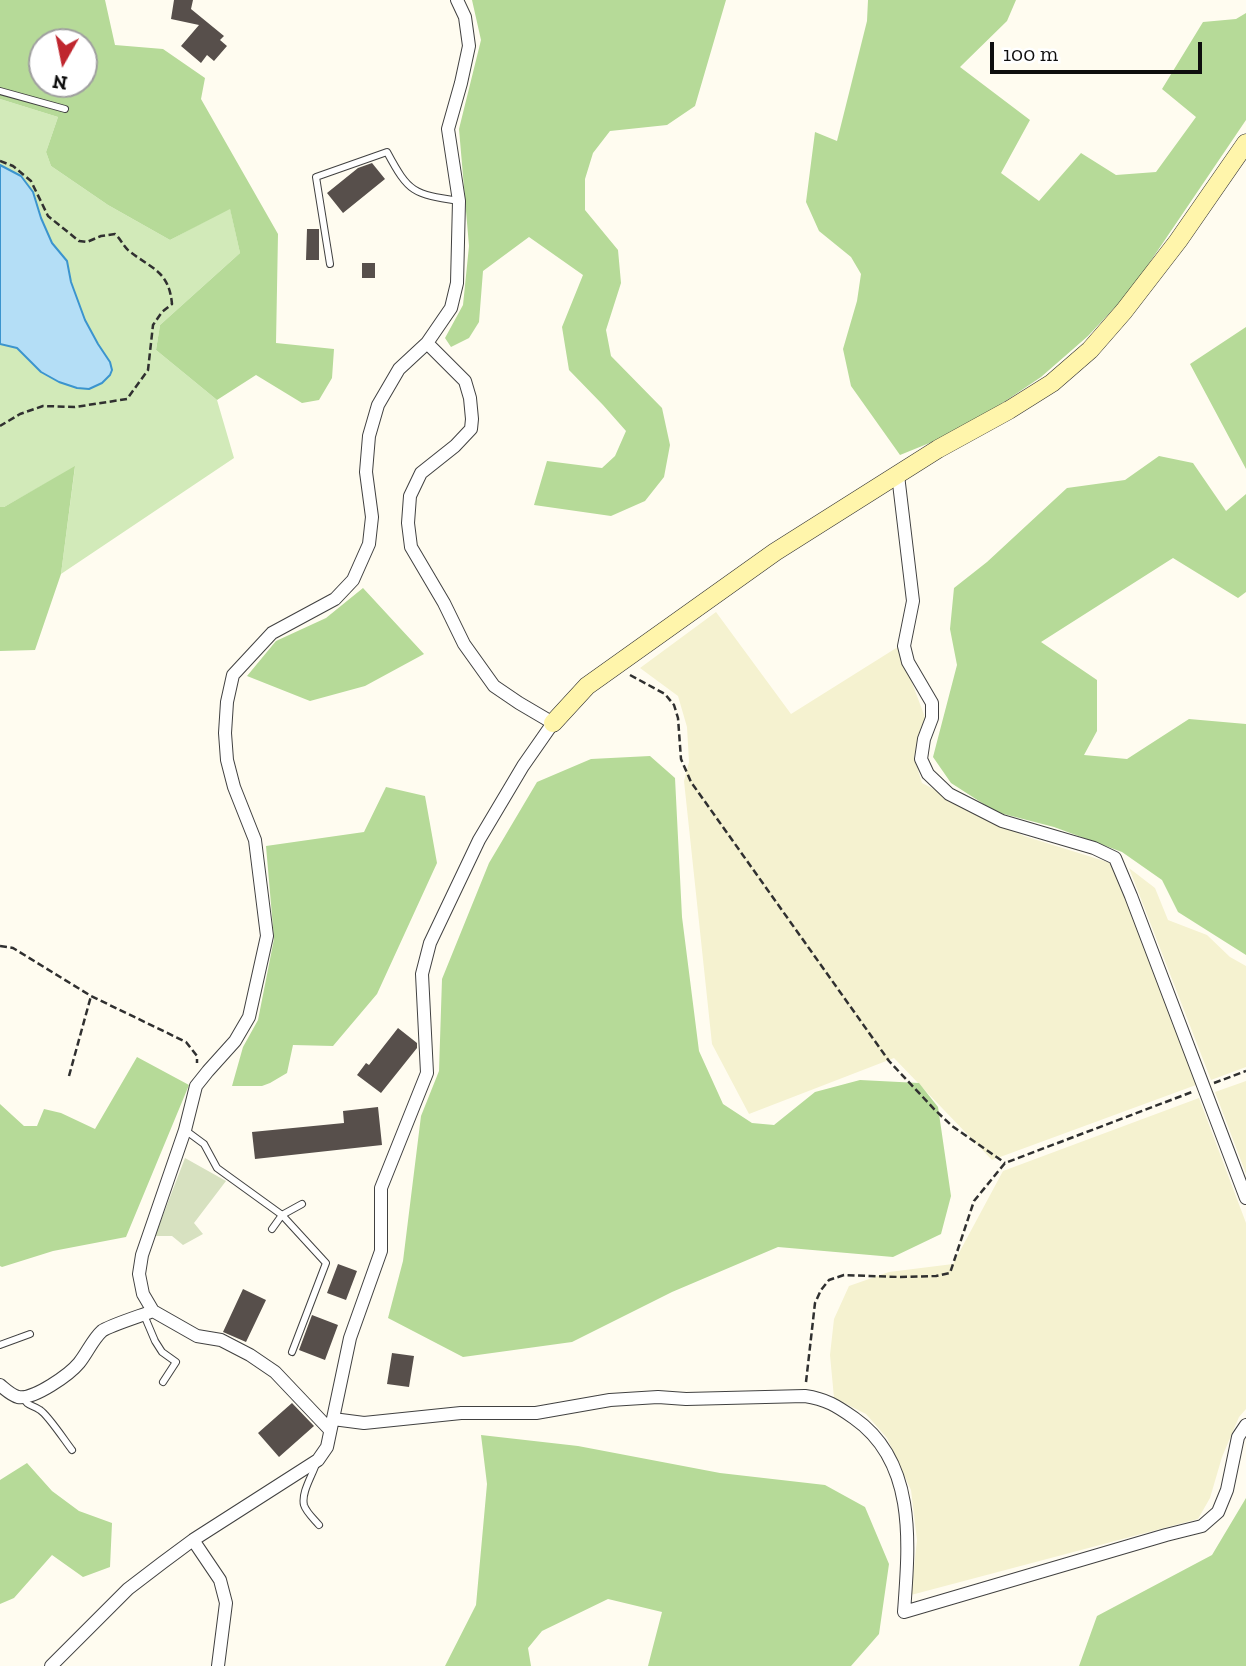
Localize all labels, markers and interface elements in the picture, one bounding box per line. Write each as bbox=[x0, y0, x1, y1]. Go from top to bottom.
north arrow bbox=[28, 28, 98, 98]
scale bar bbox=[994, 28, 1206, 72]
text: 100 m bbox=[1003, 41, 1058, 66]
text: N bbox=[51, 70, 69, 95]

